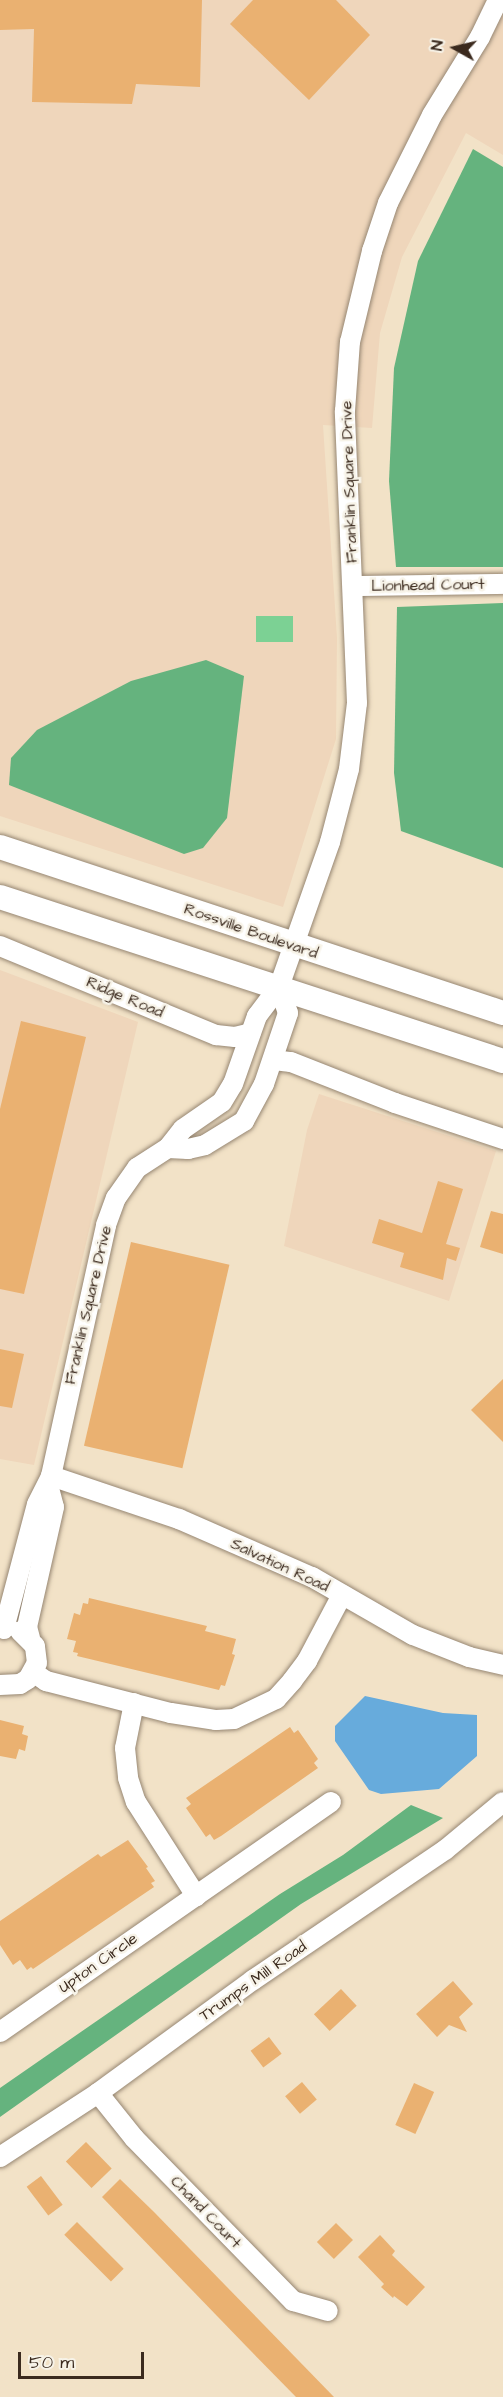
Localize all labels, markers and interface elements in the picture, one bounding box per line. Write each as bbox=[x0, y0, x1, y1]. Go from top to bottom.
north arrow bbox=[425, 18, 485, 78]
text: N bbox=[426, 39, 449, 52]
street label: Franklin Square Drive bbox=[337, 400, 361, 564]
street label: Lionhead Court bbox=[371, 574, 485, 596]
street label: Rossville Boulevard bbox=[181, 899, 321, 963]
street label: Ridge Road bbox=[83, 972, 167, 1022]
street label: Franklin Square Drive bbox=[60, 1224, 116, 1386]
street label: Salvation Road bbox=[228, 1534, 332, 1596]
street label: Upton Circle bbox=[55, 1929, 141, 1997]
street label: Trumps Mill Road bbox=[196, 1937, 310, 2025]
street label: Chand Court bbox=[167, 2172, 245, 2252]
scale bar bbox=[21, 2340, 147, 2378]
text: 50 m bbox=[29, 2350, 74, 2375]

